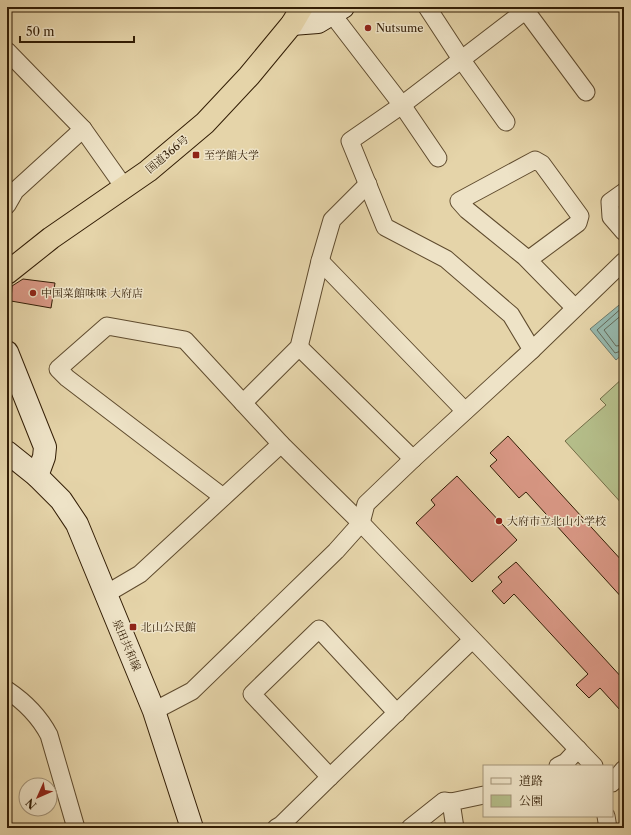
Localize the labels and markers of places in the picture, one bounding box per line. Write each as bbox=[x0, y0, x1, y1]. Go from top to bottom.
place label: Nutsume bbox=[376, 21, 423, 35]
marker: Nutsume bbox=[363, 23, 373, 33]
place label: 至学館大学 bbox=[204, 148, 259, 162]
marker: 至学館大学 bbox=[191, 150, 201, 160]
place label: 中国菜館味味 大府店 bbox=[41, 286, 143, 300]
marker: 中国菜館味味 大府店 bbox=[28, 288, 38, 298]
place label: 大府市立北山小学校 bbox=[507, 514, 606, 528]
marker: 大府市立北山小学校 bbox=[494, 516, 504, 526]
place label: 北山公民館 bbox=[141, 620, 196, 634]
marker: 北山公民館 bbox=[128, 622, 138, 632]

